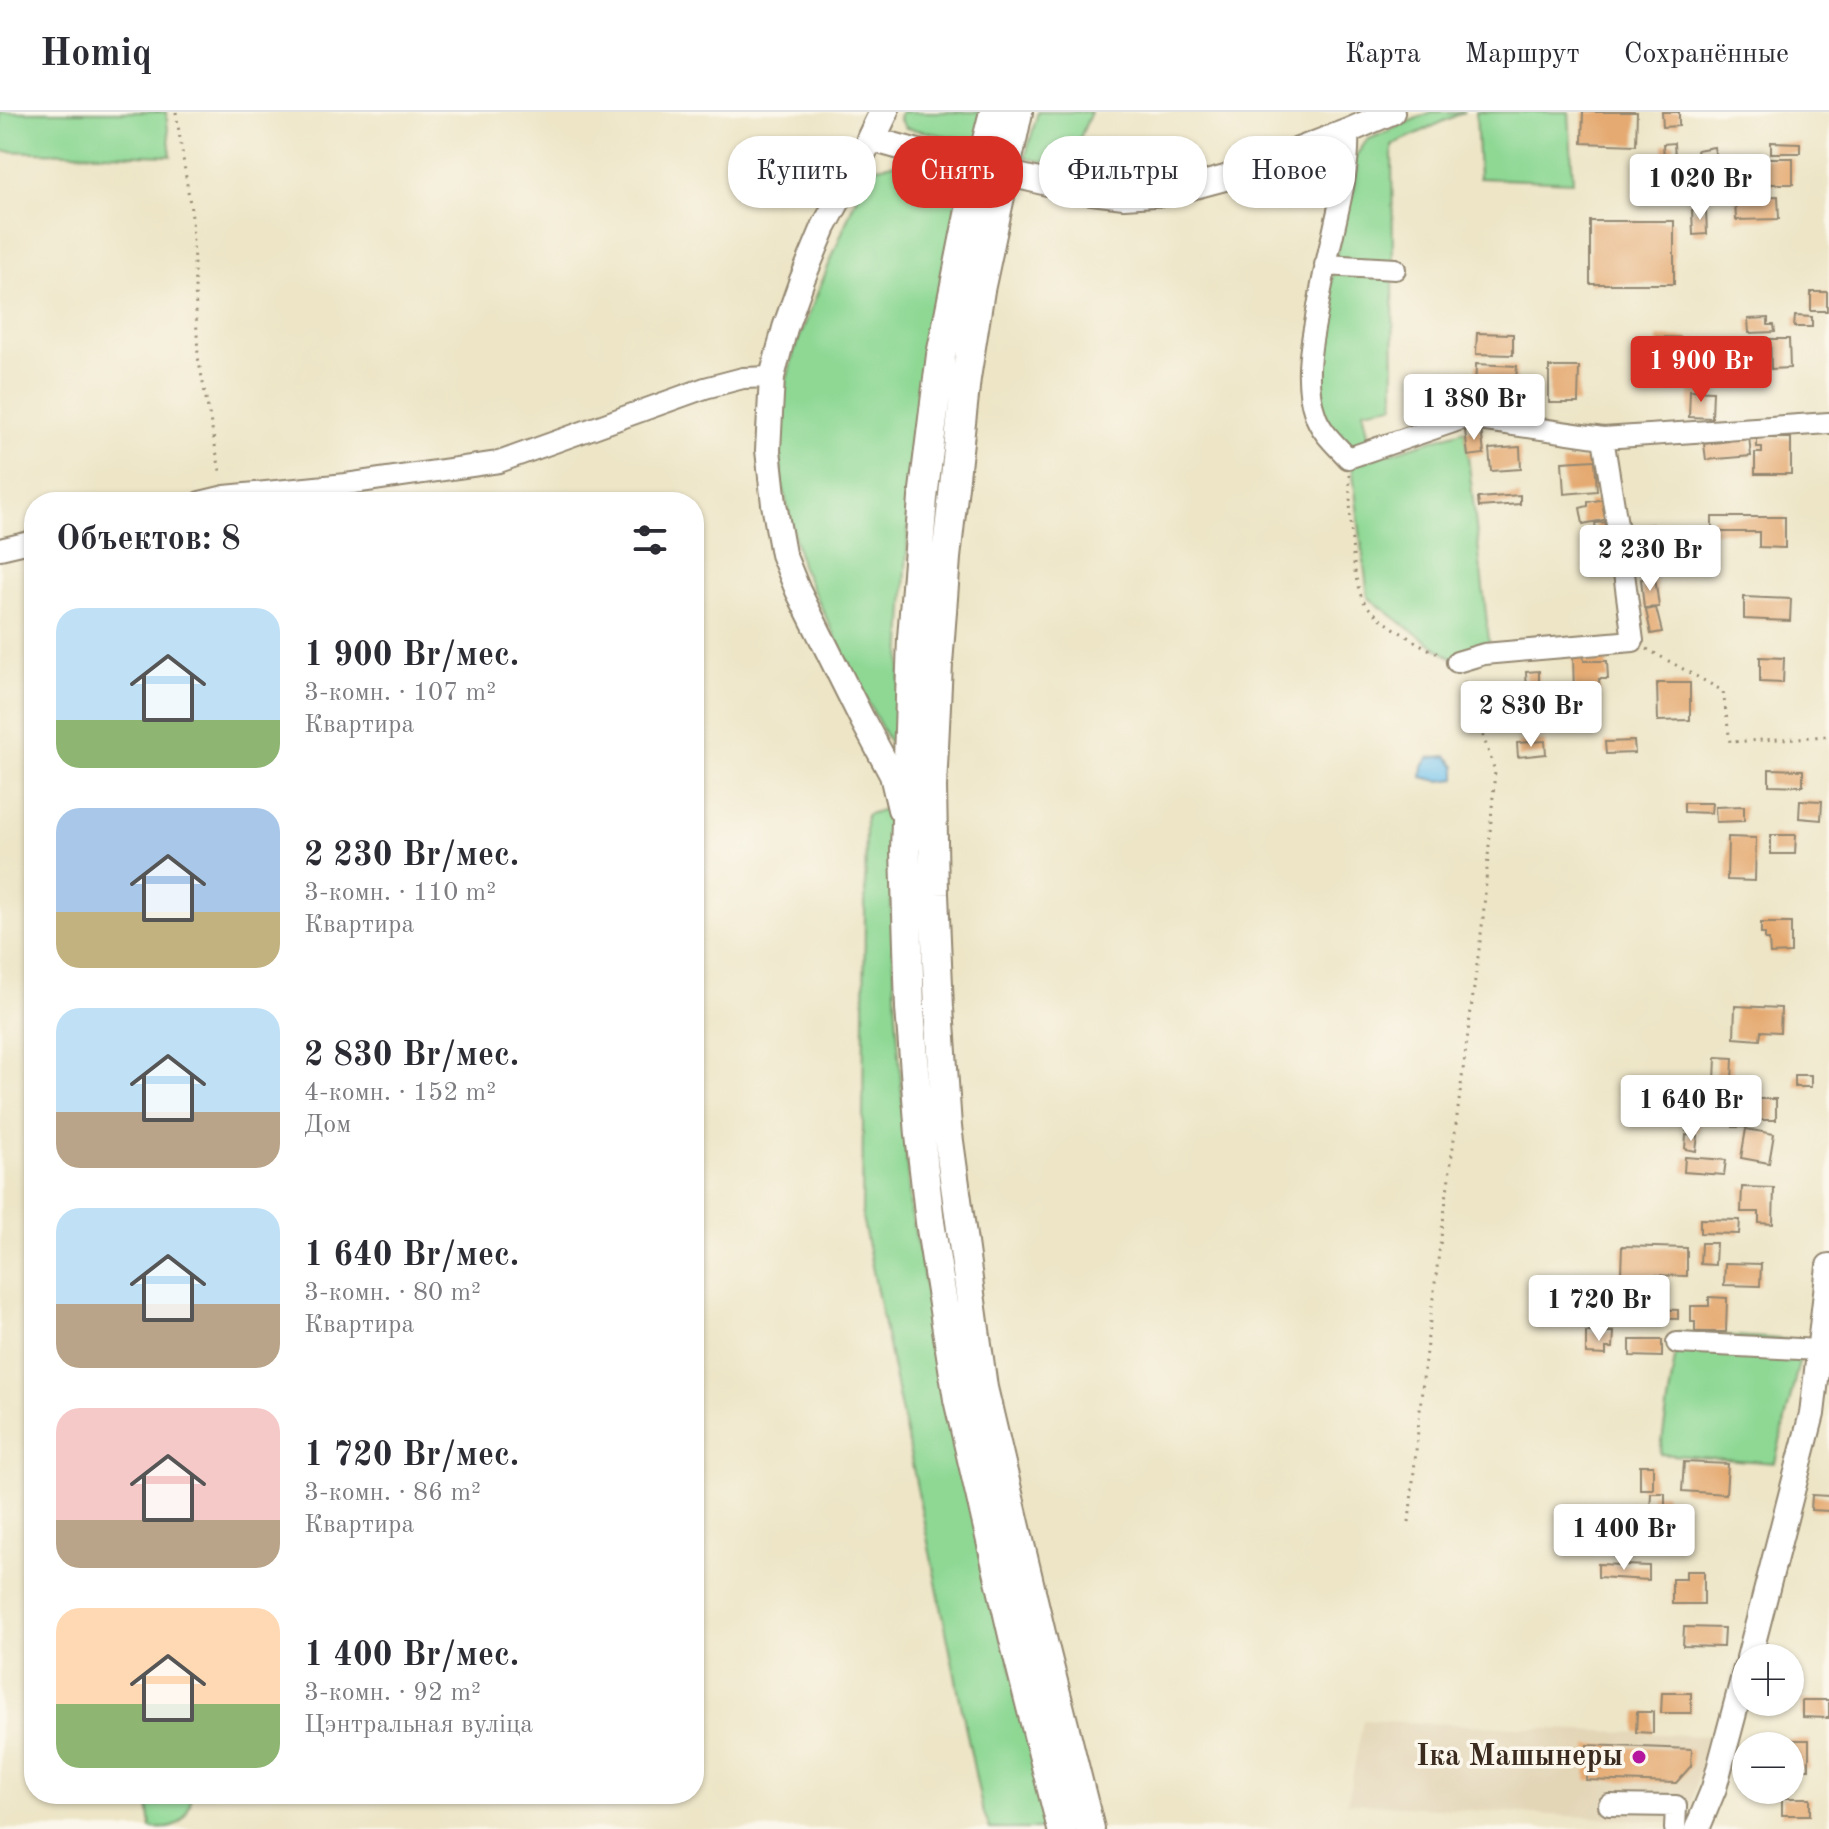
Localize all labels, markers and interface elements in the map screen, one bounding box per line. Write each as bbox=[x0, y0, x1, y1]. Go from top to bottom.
text: Homiq bbox=[40, 36, 152, 74]
text: Карта bbox=[1345, 41, 1421, 69]
text: Маршрут bbox=[1465, 41, 1580, 69]
text: Сохранённые bbox=[1624, 41, 1789, 69]
chip: Купить bbox=[728, 136, 876, 208]
chip: Снять bbox=[892, 136, 1023, 208]
chip: Фильтры bbox=[1039, 136, 1207, 208]
chip: Новое bbox=[1223, 136, 1355, 208]
pin: 1 020 Br bbox=[1617, 154, 1783, 222]
text: 1 020 Br bbox=[1648, 167, 1752, 193]
pin: 1 900 Br bbox=[1618, 336, 1784, 404]
text: 1 900 Br bbox=[1649, 349, 1753, 375]
pin: 1 380 Br bbox=[1391, 374, 1557, 442]
text: 1 380 Br bbox=[1422, 387, 1526, 413]
icon: filters bbox=[628, 518, 672, 562]
text: Объектов: 8 bbox=[56, 523, 241, 557]
pin: 2 230 Br bbox=[1567, 525, 1733, 593]
text: 2 230 Br bbox=[1598, 538, 1702, 564]
text: 1 900 Br/мес. bbox=[304, 639, 519, 673]
icon: home bbox=[120, 640, 216, 736]
text: 3-комн. · 107 m² bbox=[304, 680, 496, 706]
pin: 2 830 Br bbox=[1448, 681, 1614, 749]
text: 2 830 Br bbox=[1479, 694, 1583, 720]
text: Квартира bbox=[304, 712, 414, 738]
text: 2 230 Br/мес. bbox=[304, 839, 519, 873]
icon: home bbox=[120, 840, 216, 936]
text: 3-комн. · 110 m² bbox=[304, 880, 496, 906]
text: Квартира bbox=[304, 912, 414, 938]
text: 2 830 Br/мес. bbox=[304, 1039, 519, 1073]
icon: home bbox=[120, 1040, 216, 1136]
pin: 1 640 Br bbox=[1608, 1075, 1774, 1143]
text: 4-комн. · 152 m² bbox=[304, 1080, 496, 1106]
text: 1 640 Br bbox=[1639, 1088, 1743, 1114]
text: Дом bbox=[304, 1112, 351, 1138]
text: 1 640 Br/мес. bbox=[304, 1239, 519, 1273]
icon: home bbox=[120, 1240, 216, 1336]
pin: 1 720 Br bbox=[1516, 1275, 1682, 1343]
text: 3-комн. · 80 m² bbox=[304, 1280, 481, 1306]
text: 1 720 Br bbox=[1547, 1288, 1651, 1314]
text: Квартира bbox=[304, 1312, 414, 1338]
text: 1 720 Br/мес. bbox=[304, 1439, 519, 1473]
icon: home bbox=[120, 1440, 216, 1536]
text: 3-комн. · 86 m² bbox=[304, 1480, 481, 1506]
pin: 1 400 Br bbox=[1541, 1504, 1707, 1572]
text: Квартира bbox=[304, 1512, 414, 1538]
text: 1 400 Br bbox=[1572, 1517, 1676, 1543]
text: 1 400 Br/мес. bbox=[304, 1639, 519, 1673]
icon: home bbox=[120, 1640, 216, 1736]
map controls bbox=[1732, 1644, 1804, 1804]
button: + bbox=[1732, 1644, 1804, 1716]
text: 3-комн. · 92 m² bbox=[304, 1680, 481, 1706]
text: Цэнтральная вуліца bbox=[304, 1712, 533, 1738]
button: − bbox=[1732, 1732, 1804, 1804]
place label: Іка Машынеры bbox=[1416, 1742, 1623, 1772]
marker: Іка Машынеры bbox=[1630, 1748, 1648, 1766]

